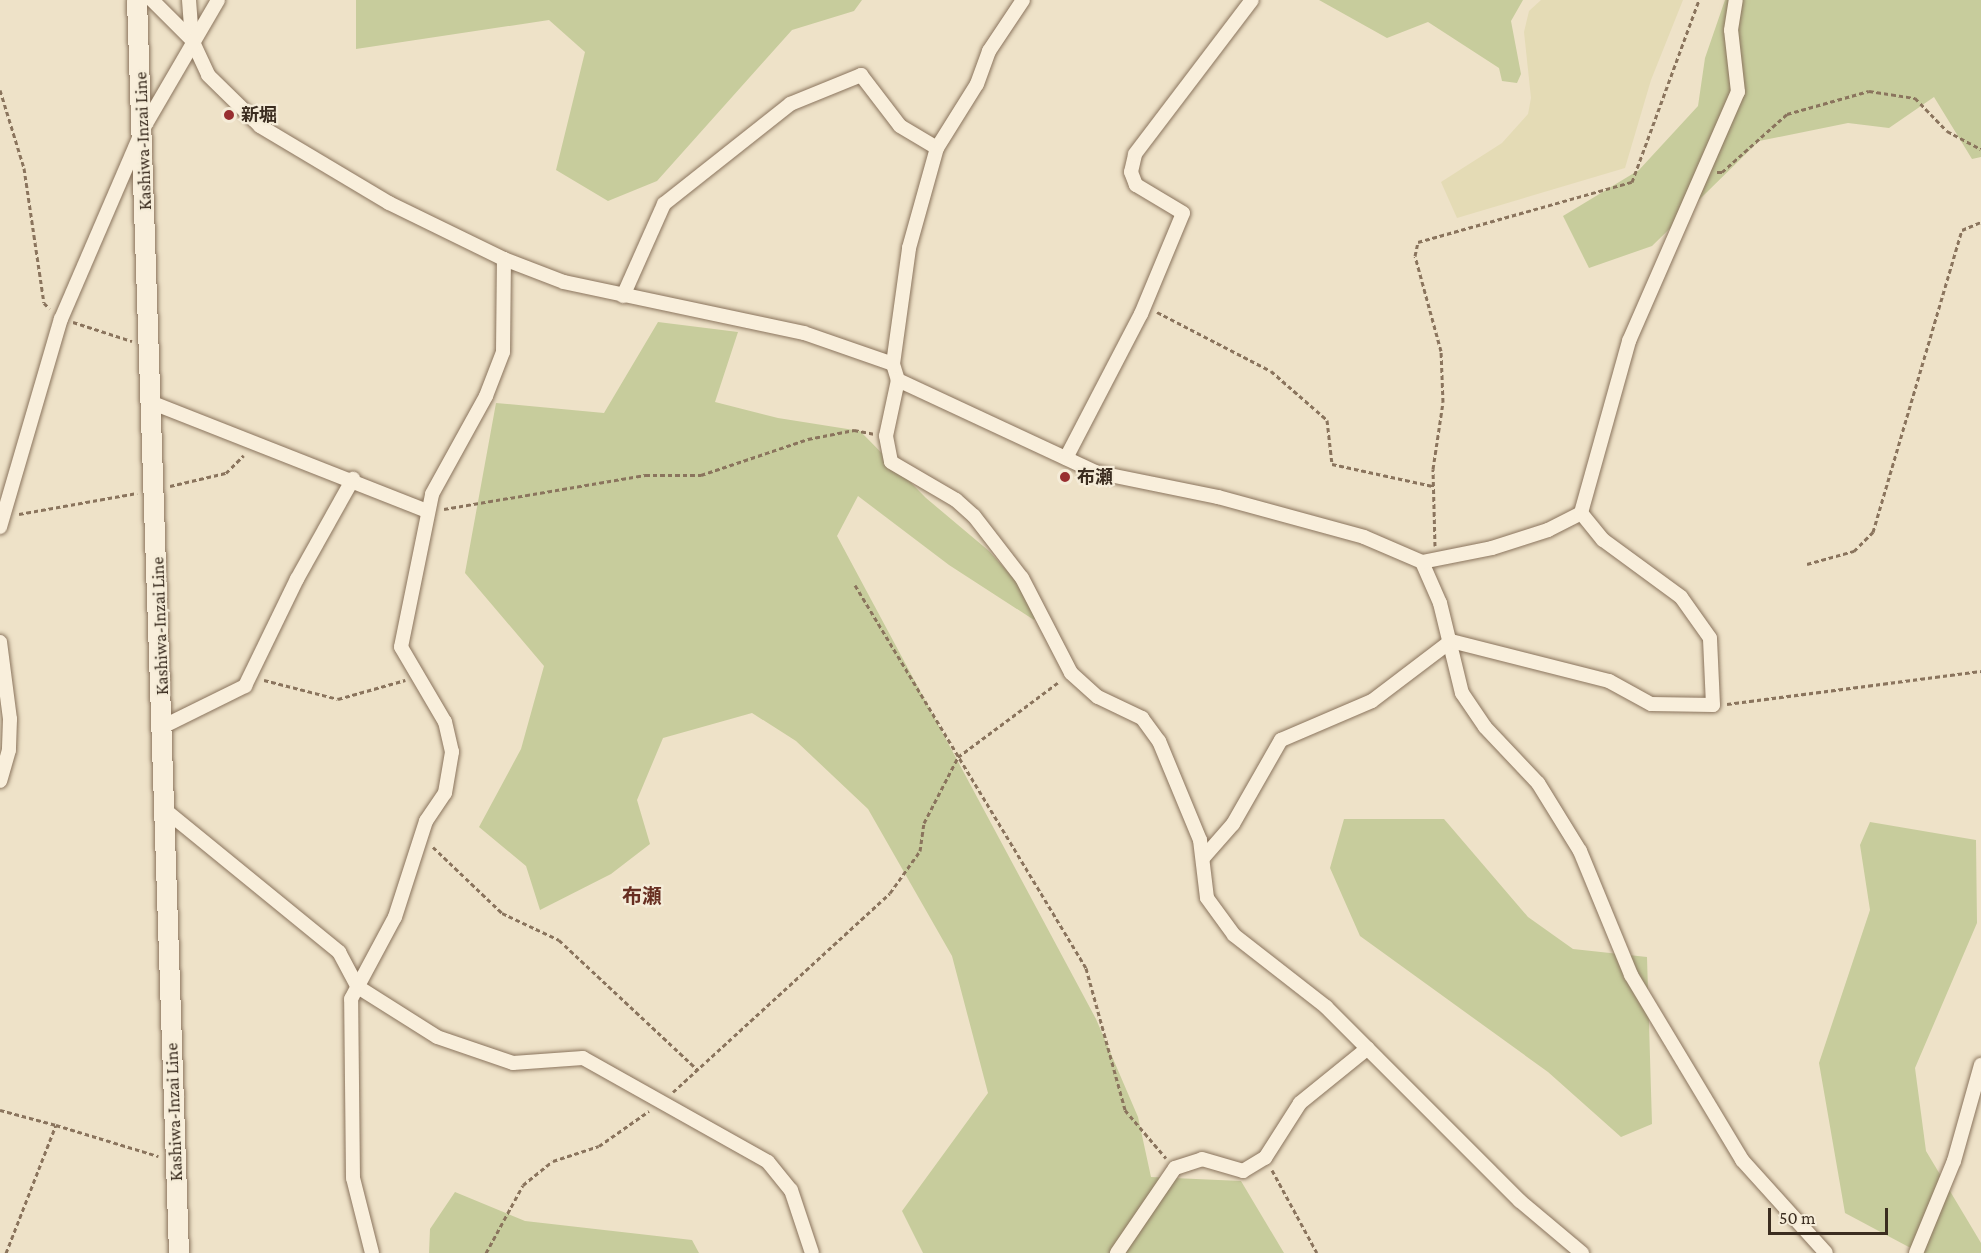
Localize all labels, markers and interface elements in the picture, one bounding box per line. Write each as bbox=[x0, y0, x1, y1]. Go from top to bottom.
street label: Kashiwa-Inzai Line bbox=[130, 71, 156, 211]
place label: 新堀 bbox=[241, 104, 277, 126]
marker: 新堀 bbox=[222, 108, 236, 122]
place label: 布瀬 bbox=[1077, 466, 1113, 488]
marker: 布瀬 bbox=[1058, 470, 1072, 484]
street label: Kashiwa-Inzai Line bbox=[147, 556, 173, 696]
district label: 布瀬 bbox=[622, 884, 662, 908]
street label: Kashiwa-Inzai Line bbox=[161, 1042, 187, 1182]
scale bar bbox=[1771, 1196, 1891, 1234]
text: 50 m bbox=[1779, 1208, 1816, 1228]

